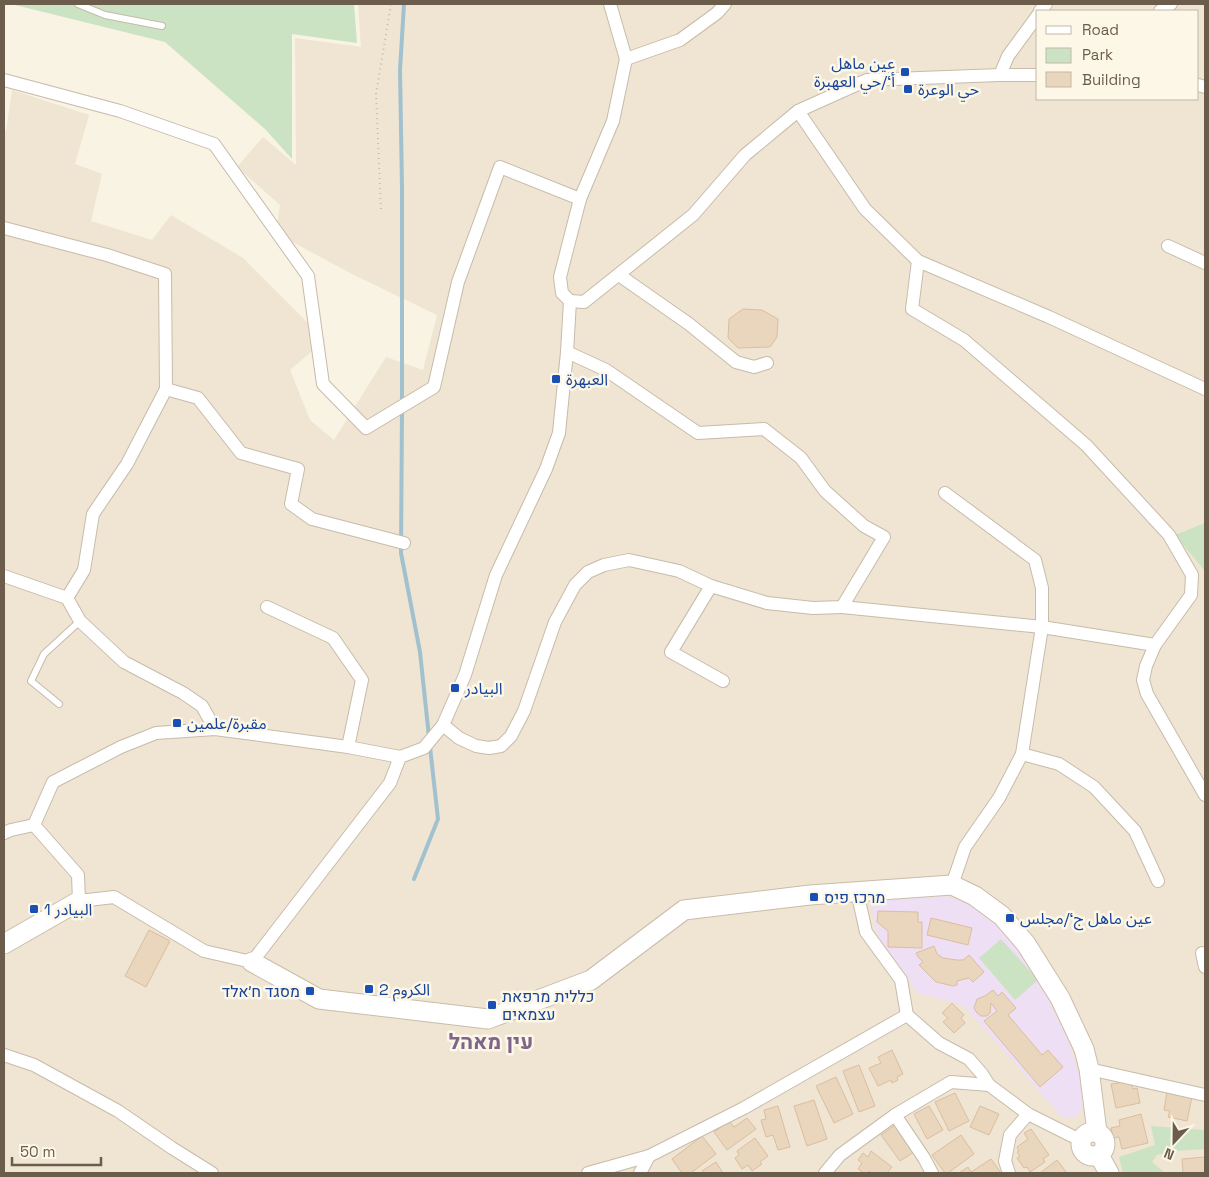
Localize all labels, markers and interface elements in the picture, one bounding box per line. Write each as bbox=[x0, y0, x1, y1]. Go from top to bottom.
legend bbox=[1036, 10, 1199, 100]
text: Road bbox=[1082, 20, 1119, 39]
text: Park bbox=[1082, 45, 1113, 64]
place label: عين ماهل أ‘/حي العهبرة bbox=[814, 53, 895, 94]
marker: عين ماهل أ‘/حي العهبرة bbox=[899, 66, 911, 78]
text: Building bbox=[1082, 70, 1141, 89]
place label: حي الوعرة bbox=[918, 79, 979, 102]
marker: حي الوعرة bbox=[902, 83, 914, 95]
place label: العبهرة bbox=[566, 369, 608, 390]
marker: العبهرة bbox=[550, 373, 562, 385]
place label: البيادر bbox=[464, 678, 503, 699]
marker: البيادر bbox=[449, 682, 461, 694]
place label: مقبرة/علمين bbox=[187, 713, 267, 734]
marker: مقبرة/علمين bbox=[171, 717, 183, 729]
place label: מרכז פיס bbox=[824, 887, 885, 908]
marker: מרכז פיס bbox=[808, 891, 820, 903]
place label: البيادر 1 bbox=[44, 899, 92, 920]
marker: البيادر 1 bbox=[28, 903, 40, 915]
place label: عين ماهل ج‘/مجلس bbox=[1020, 908, 1152, 931]
marker: عين ماهل ج‘/مجلس bbox=[1004, 912, 1016, 924]
place label: الكروم 2 bbox=[379, 979, 430, 1002]
place label: מסגד ח׳אלד bbox=[222, 981, 300, 1002]
marker: الكروم 2 bbox=[363, 983, 375, 995]
marker: מסגד ח׳אלד bbox=[304, 985, 316, 997]
place label: כללית מרפאת עצמאים bbox=[502, 986, 594, 1025]
marker: כללית מרפאת עצמאים bbox=[486, 999, 498, 1011]
district label: עין מאהל bbox=[449, 1028, 533, 1055]
north arrow bbox=[1149, 1117, 1199, 1167]
scale bar bbox=[12, 1134, 101, 1166]
text: 50 m bbox=[20, 1142, 55, 1161]
text: N bbox=[1161, 1144, 1177, 1164]

